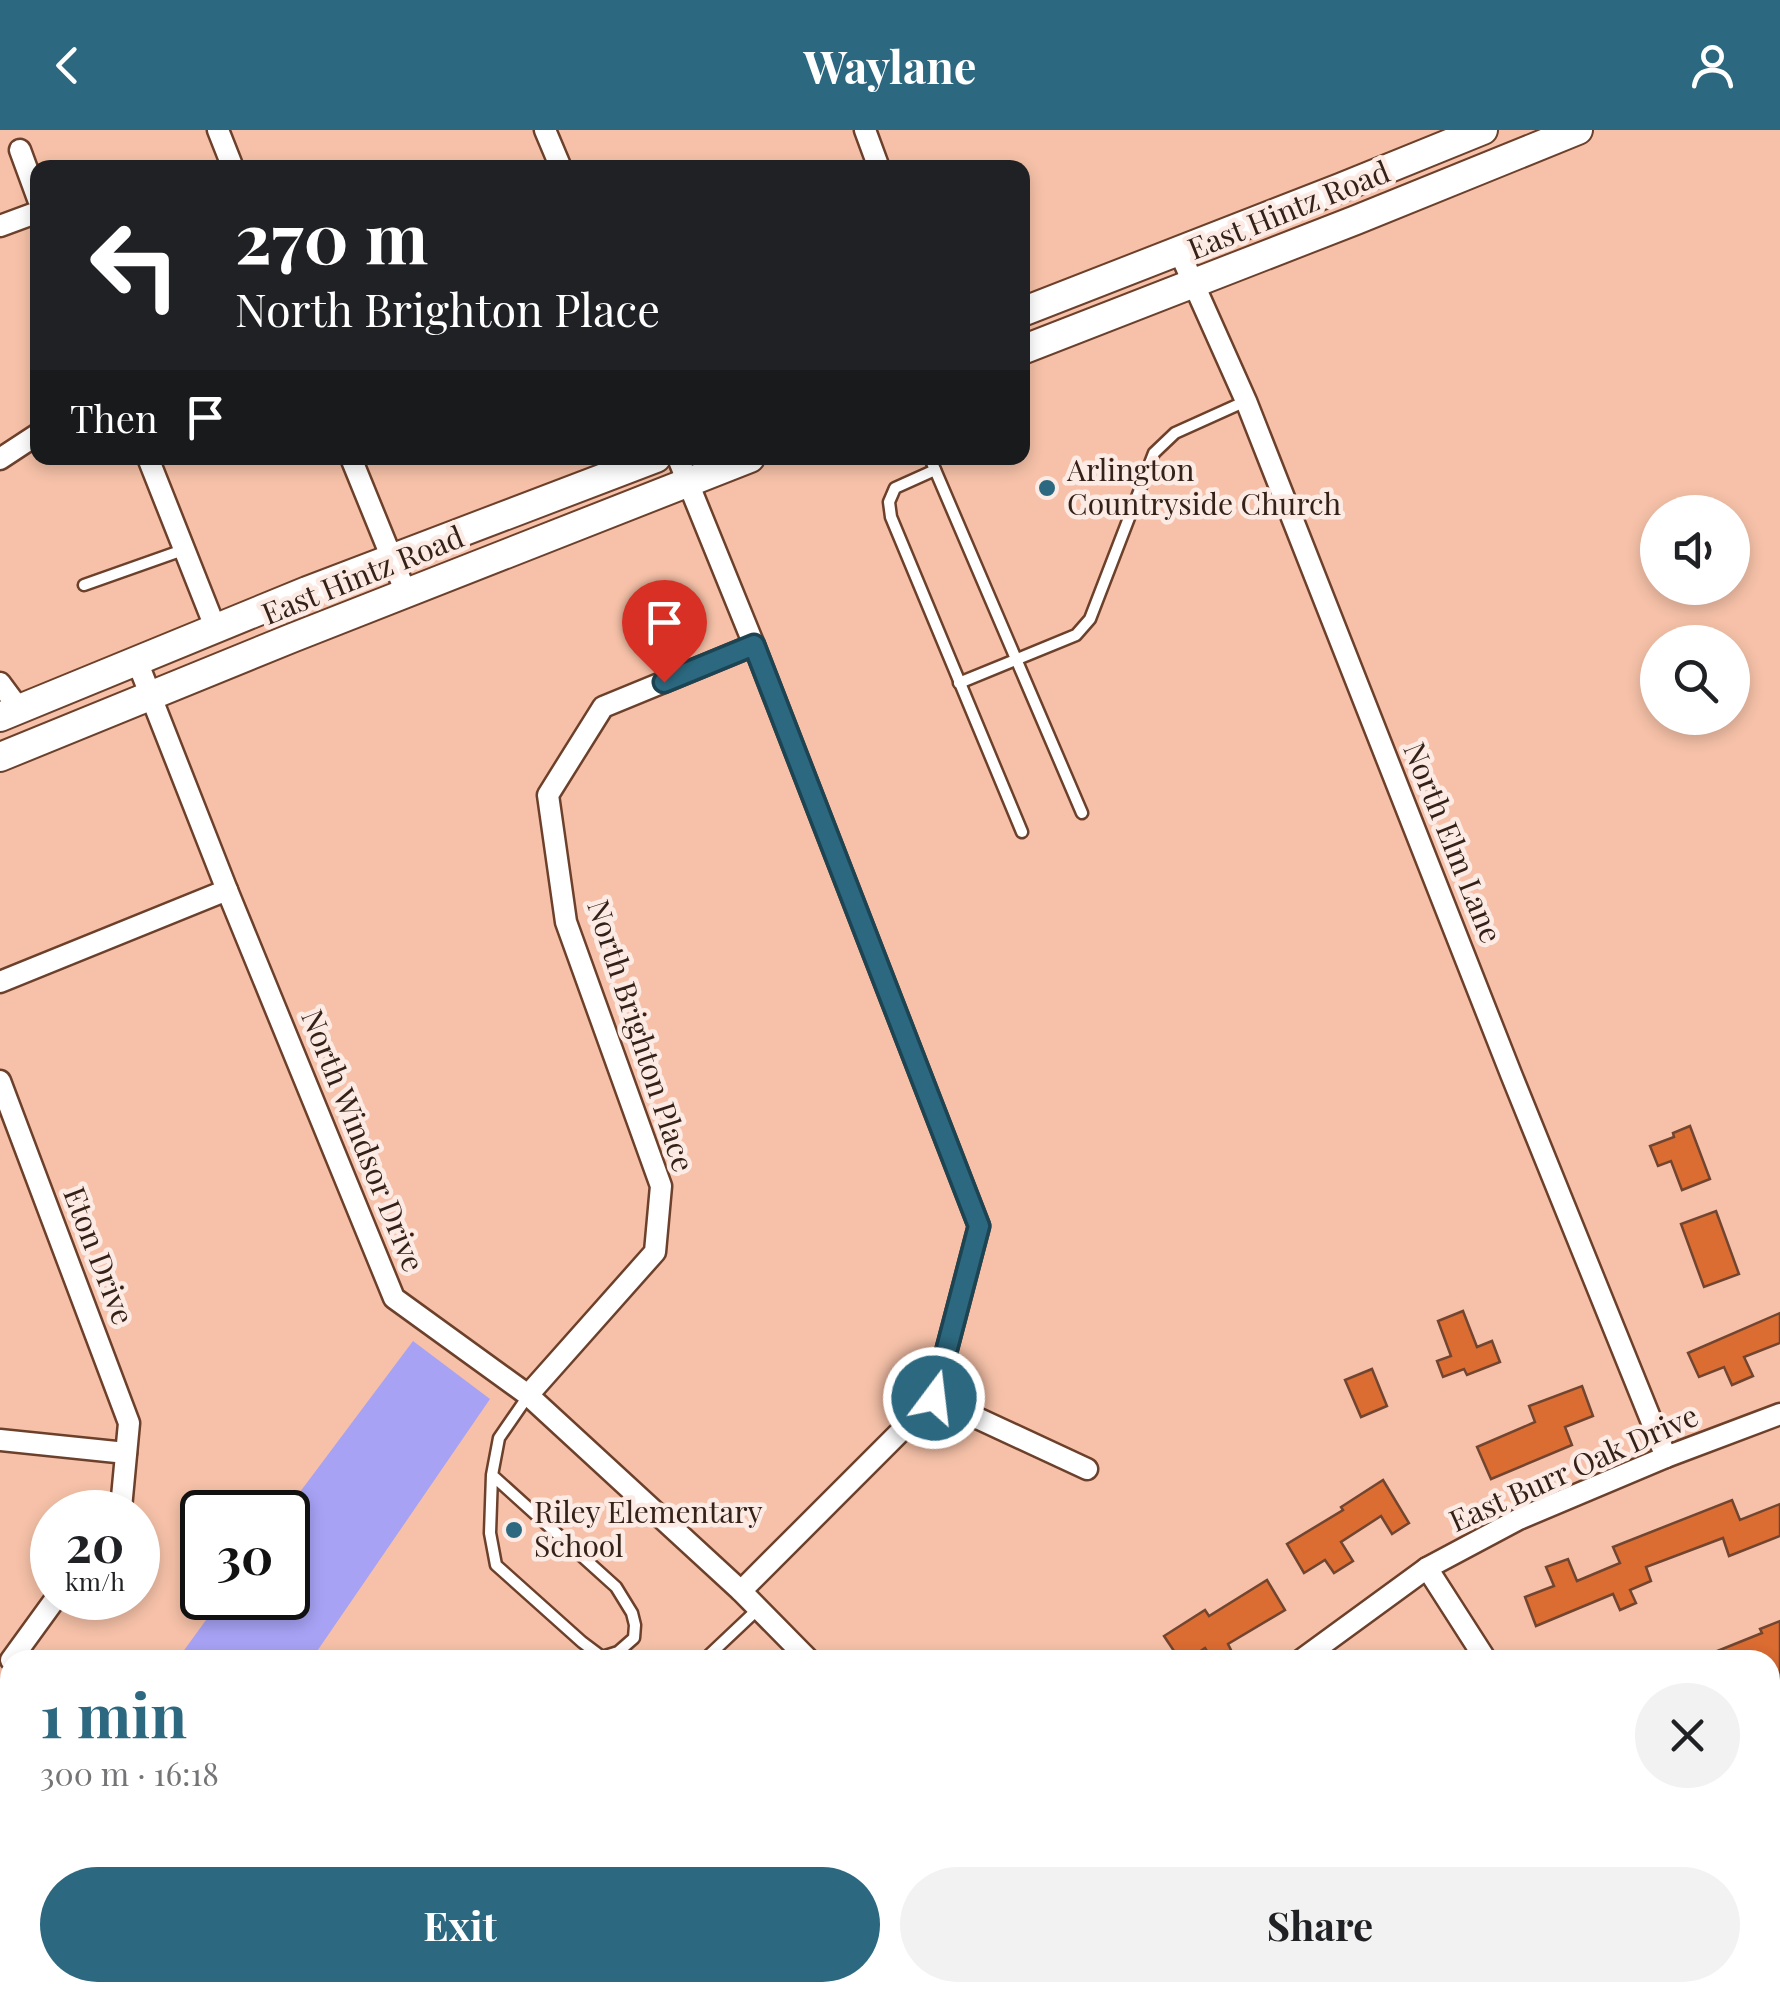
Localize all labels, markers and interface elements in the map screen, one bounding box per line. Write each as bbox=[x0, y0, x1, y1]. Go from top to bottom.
text: Waylane bbox=[803, 35, 977, 95]
icon: back bbox=[40, 38, 95, 93]
icon: person bbox=[1685, 38, 1740, 93]
street label: East Hintz Road bbox=[1181, 150, 1395, 268]
text: 270 m bbox=[235, 188, 428, 282]
icon: left bbox=[70, 200, 200, 330]
text: North Brighton Place bbox=[235, 278, 660, 338]
icon: arrive bbox=[178, 390, 233, 445]
text: Then bbox=[70, 392, 158, 443]
place label: Arlington Countryside Church bbox=[1066, 449, 1342, 523]
marker: Arlington Countryside Church bbox=[1036, 477, 1058, 499]
map controls bbox=[1640, 495, 1750, 735]
button: sound bbox=[1640, 495, 1750, 605]
street label: East Hintz Road bbox=[255, 515, 469, 633]
pin bbox=[622, 580, 707, 683]
icon: arrive bbox=[637, 595, 692, 650]
button: search bbox=[1640, 625, 1750, 735]
street label: North Elm Lane bbox=[1395, 736, 1512, 948]
street label: North Brighton Place bbox=[579, 894, 705, 1176]
street label: North Windsor Drive bbox=[293, 1003, 435, 1277]
street label: Eton Drive bbox=[55, 1181, 144, 1330]
position arrow bbox=[882, 1346, 986, 1450]
street label: East Burr Oak Drive bbox=[1443, 1394, 1704, 1540]
speed limit sign: 30 bbox=[180, 1490, 310, 1620]
place label: Riley Elementary School bbox=[534, 1491, 763, 1565]
text: 20 bbox=[66, 1509, 124, 1576]
marker: Riley Elementary School bbox=[503, 1519, 525, 1541]
text: km/h bbox=[65, 1564, 125, 1597]
text: 1 min bbox=[40, 1673, 187, 1753]
button: close bbox=[1635, 1683, 1740, 1788]
text: 300 m · 16:18 bbox=[40, 1751, 219, 1794]
button: Exit bbox=[40, 1867, 880, 1982]
button: Share bbox=[900, 1867, 1740, 1982]

